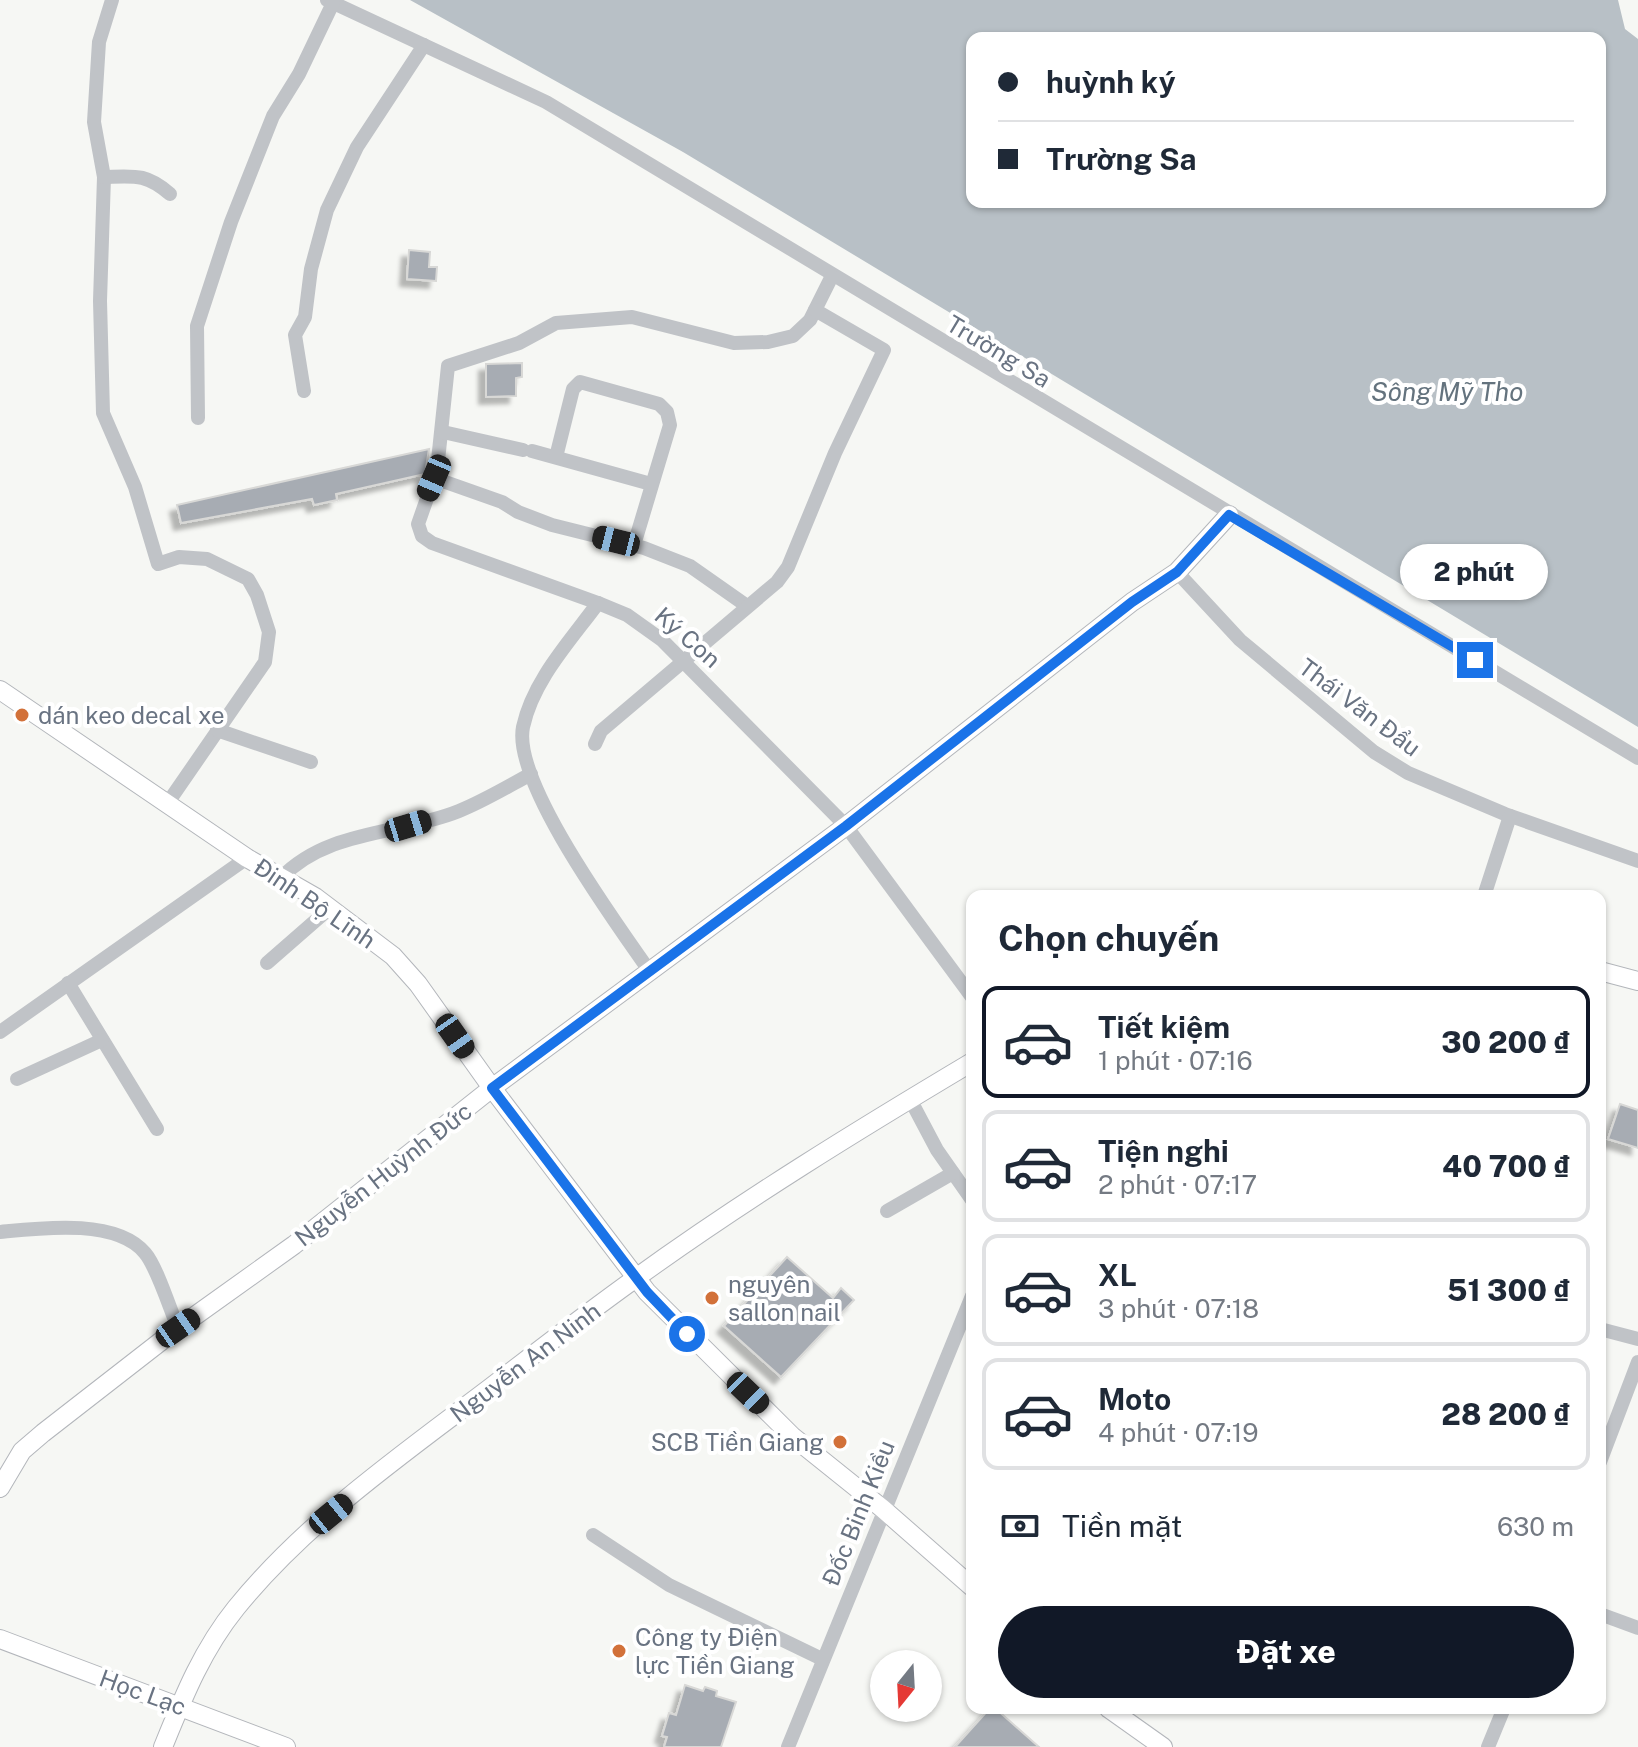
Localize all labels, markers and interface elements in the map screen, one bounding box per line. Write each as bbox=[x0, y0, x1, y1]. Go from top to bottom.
text: huỳnh ký bbox=[1046, 64, 1176, 100]
text: Trường Sa bbox=[1046, 141, 1197, 177]
street label: Trường Sa bbox=[942, 309, 1056, 393]
water label: Sông Mỹ Tho bbox=[1371, 376, 1523, 407]
car bbox=[414, 451, 454, 505]
car bbox=[590, 524, 642, 558]
callout: 2 phút bbox=[1401, 544, 1549, 600]
text: 2 phút bbox=[1434, 556, 1514, 587]
street label: Ký Con bbox=[649, 601, 727, 673]
route end bbox=[1457, 642, 1493, 678]
street label: Thái Văn Đẩu bbox=[1294, 652, 1426, 762]
place label: dán keo decal xe bbox=[38, 701, 225, 729]
marker: dán keo decal xe bbox=[13, 706, 31, 724]
car bbox=[382, 808, 434, 844]
street label: Đinh Bộ Lĩnh bbox=[249, 852, 381, 954]
text: Chọn chuyến bbox=[998, 917, 1219, 959]
icon: car bbox=[1002, 1006, 1074, 1078]
car bbox=[431, 1009, 479, 1063]
text: Tiết kiệm bbox=[1098, 1009, 1230, 1045]
text: 30 200 ₫ bbox=[1441, 1024, 1570, 1060]
text: 1 phút · 07:16 bbox=[1098, 1045, 1253, 1076]
street label: Nguyễn Huỳnh Đức bbox=[289, 1096, 477, 1252]
icon: car bbox=[1002, 1130, 1074, 1202]
text: Tiện nghi bbox=[1098, 1133, 1229, 1169]
text: 40 700 ₫ bbox=[1442, 1148, 1570, 1184]
text: 2 phút · 07:17 bbox=[1098, 1169, 1257, 1200]
icon: car bbox=[1002, 1254, 1074, 1326]
text: XL bbox=[1098, 1257, 1137, 1293]
place label: nguyên sallon nail bbox=[728, 1270, 841, 1326]
text: 51 300 ₫ bbox=[1447, 1272, 1570, 1308]
marker: nguyên sallon nail bbox=[703, 1289, 721, 1307]
text: 3 phút · 07:18 bbox=[1098, 1293, 1259, 1324]
street label: Nguyễn An Ninh bbox=[444, 1296, 606, 1428]
car bbox=[151, 1304, 205, 1352]
route start bbox=[669, 1316, 705, 1352]
car bbox=[722, 1368, 774, 1418]
icon: car bbox=[1002, 1378, 1074, 1450]
text: Moto bbox=[1098, 1381, 1171, 1417]
text: 28 200 ₫ bbox=[1441, 1396, 1570, 1432]
text: 4 phút · 07:19 bbox=[1098, 1417, 1259, 1448]
place label: SCB Tiền Giang bbox=[651, 1428, 824, 1456]
marker: SCB Tiền Giang bbox=[831, 1433, 849, 1451]
street label: Đốc Binh Kiều bbox=[816, 1436, 900, 1590]
car bbox=[305, 1490, 357, 1538]
icon: cash bbox=[998, 1504, 1042, 1548]
text: Tiền mặt bbox=[1062, 1508, 1182, 1544]
text: 630 m bbox=[1497, 1511, 1574, 1542]
button: Đặt xe bbox=[998, 1606, 1574, 1698]
place label: Công ty Điện lực Tiền Giang bbox=[635, 1623, 795, 1679]
marker: Công ty Điện lực Tiền Giang bbox=[610, 1642, 628, 1660]
north arrow bbox=[870, 1650, 942, 1722]
map controls bbox=[870, 1650, 942, 1722]
street label: Học Lạc bbox=[96, 1663, 190, 1721]

